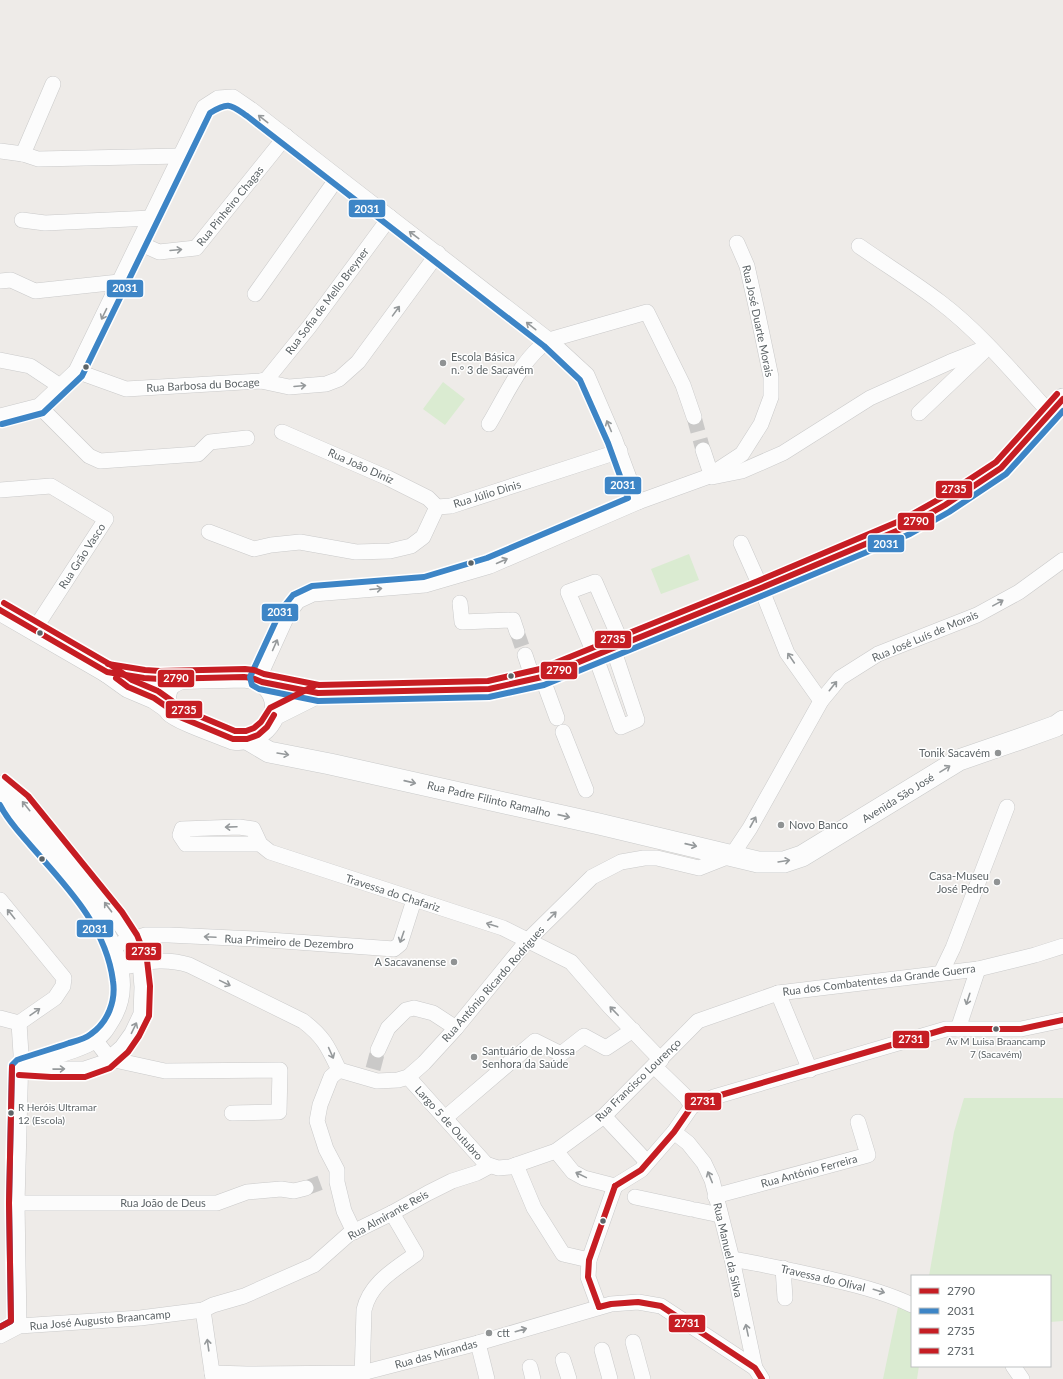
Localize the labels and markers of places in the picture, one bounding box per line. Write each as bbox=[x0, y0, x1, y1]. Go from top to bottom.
place label: Escola Básica n.º 3 de Sacavém bbox=[451, 350, 533, 376]
marker: Escola Básica n.º 3 de Sacavém bbox=[438, 358, 448, 368]
unlabelled marker bbox=[81, 362, 91, 372]
unlabelled marker bbox=[466, 558, 476, 568]
unlabelled marker bbox=[35, 628, 45, 638]
unlabelled marker bbox=[506, 671, 516, 681]
place label: Tonik Sacavém bbox=[919, 746, 990, 759]
marker: Tonik Sacavém bbox=[993, 748, 1003, 758]
place label: Novo Banco bbox=[789, 818, 848, 831]
marker: Novo Banco bbox=[776, 820, 786, 830]
unlabelled marker bbox=[37, 854, 47, 864]
place label: Casa-Museu José Pedro bbox=[929, 869, 989, 895]
marker: Casa-Museu José Pedro bbox=[992, 877, 1002, 887]
place label: A Sacavanense bbox=[374, 955, 446, 968]
marker: A Sacavanense bbox=[449, 957, 459, 967]
marker: Av M Luisa Braancamp 7 (Sacavém) bbox=[991, 1024, 1001, 1034]
place label: Av M Luisa Braancamp 7 (Sacavém) bbox=[946, 1035, 1046, 1060]
place label: Santuário de Nossa Senhora da Saúde bbox=[482, 1044, 575, 1070]
marker: Santuário de Nossa Senhora da Saúde bbox=[469, 1052, 479, 1062]
place label: R Heróis Ultramar 12 (Escola) bbox=[18, 1101, 97, 1126]
marker: R Heróis Ultramar 12 (Escola) bbox=[6, 1108, 16, 1118]
unlabelled marker bbox=[598, 1216, 608, 1226]
place label: ctt bbox=[497, 1326, 510, 1339]
marker: ctt bbox=[484, 1328, 494, 1338]

